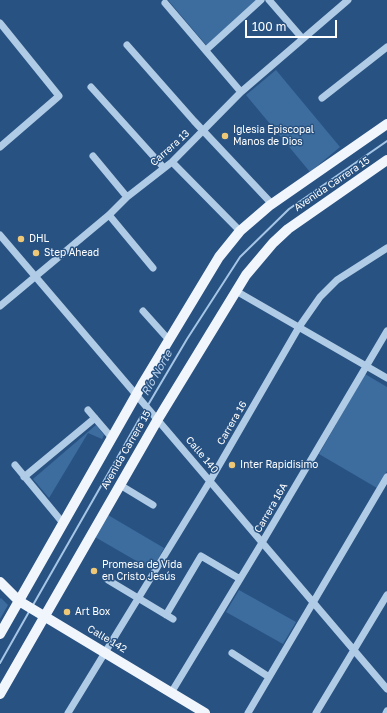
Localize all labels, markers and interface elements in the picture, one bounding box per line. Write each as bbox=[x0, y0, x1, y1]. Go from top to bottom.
scale bar bbox=[247, 12, 339, 38]
text: 100 m bbox=[252, 19, 286, 34]
place label: Iglesia Episcopal Manos de Dios bbox=[233, 124, 314, 148]
street label: Carrera 13 bbox=[148, 127, 192, 169]
marker: Iglesia Episcopal Manos de Dios bbox=[220, 131, 230, 141]
street label: Avenida Carrera 15 bbox=[292, 154, 372, 214]
place label: DHL bbox=[29, 233, 49, 245]
marker: DHL bbox=[16, 234, 26, 244]
place label: Step Ahead bbox=[44, 247, 99, 259]
marker: Step Ahead bbox=[31, 248, 41, 258]
water label: Río Norte bbox=[139, 348, 175, 398]
street label: Carrera 16 bbox=[215, 399, 249, 447]
street label: Avenida Carrera 15 bbox=[99, 408, 153, 492]
street label: Calle 140 bbox=[183, 434, 221, 476]
place label: Inter Rapidisimo bbox=[240, 459, 318, 471]
marker: Inter Rapidisimo bbox=[227, 460, 237, 470]
street label: Carrera 16A bbox=[252, 481, 290, 535]
place label: Promesa de Vida en Cristo Jesús bbox=[102, 559, 182, 582]
marker: Promesa de Vida en Cristo Jesús bbox=[89, 566, 99, 576]
place label: Art Box bbox=[75, 606, 110, 618]
marker: Art Box bbox=[62, 607, 72, 617]
street label: Calle 142 bbox=[85, 623, 129, 655]

